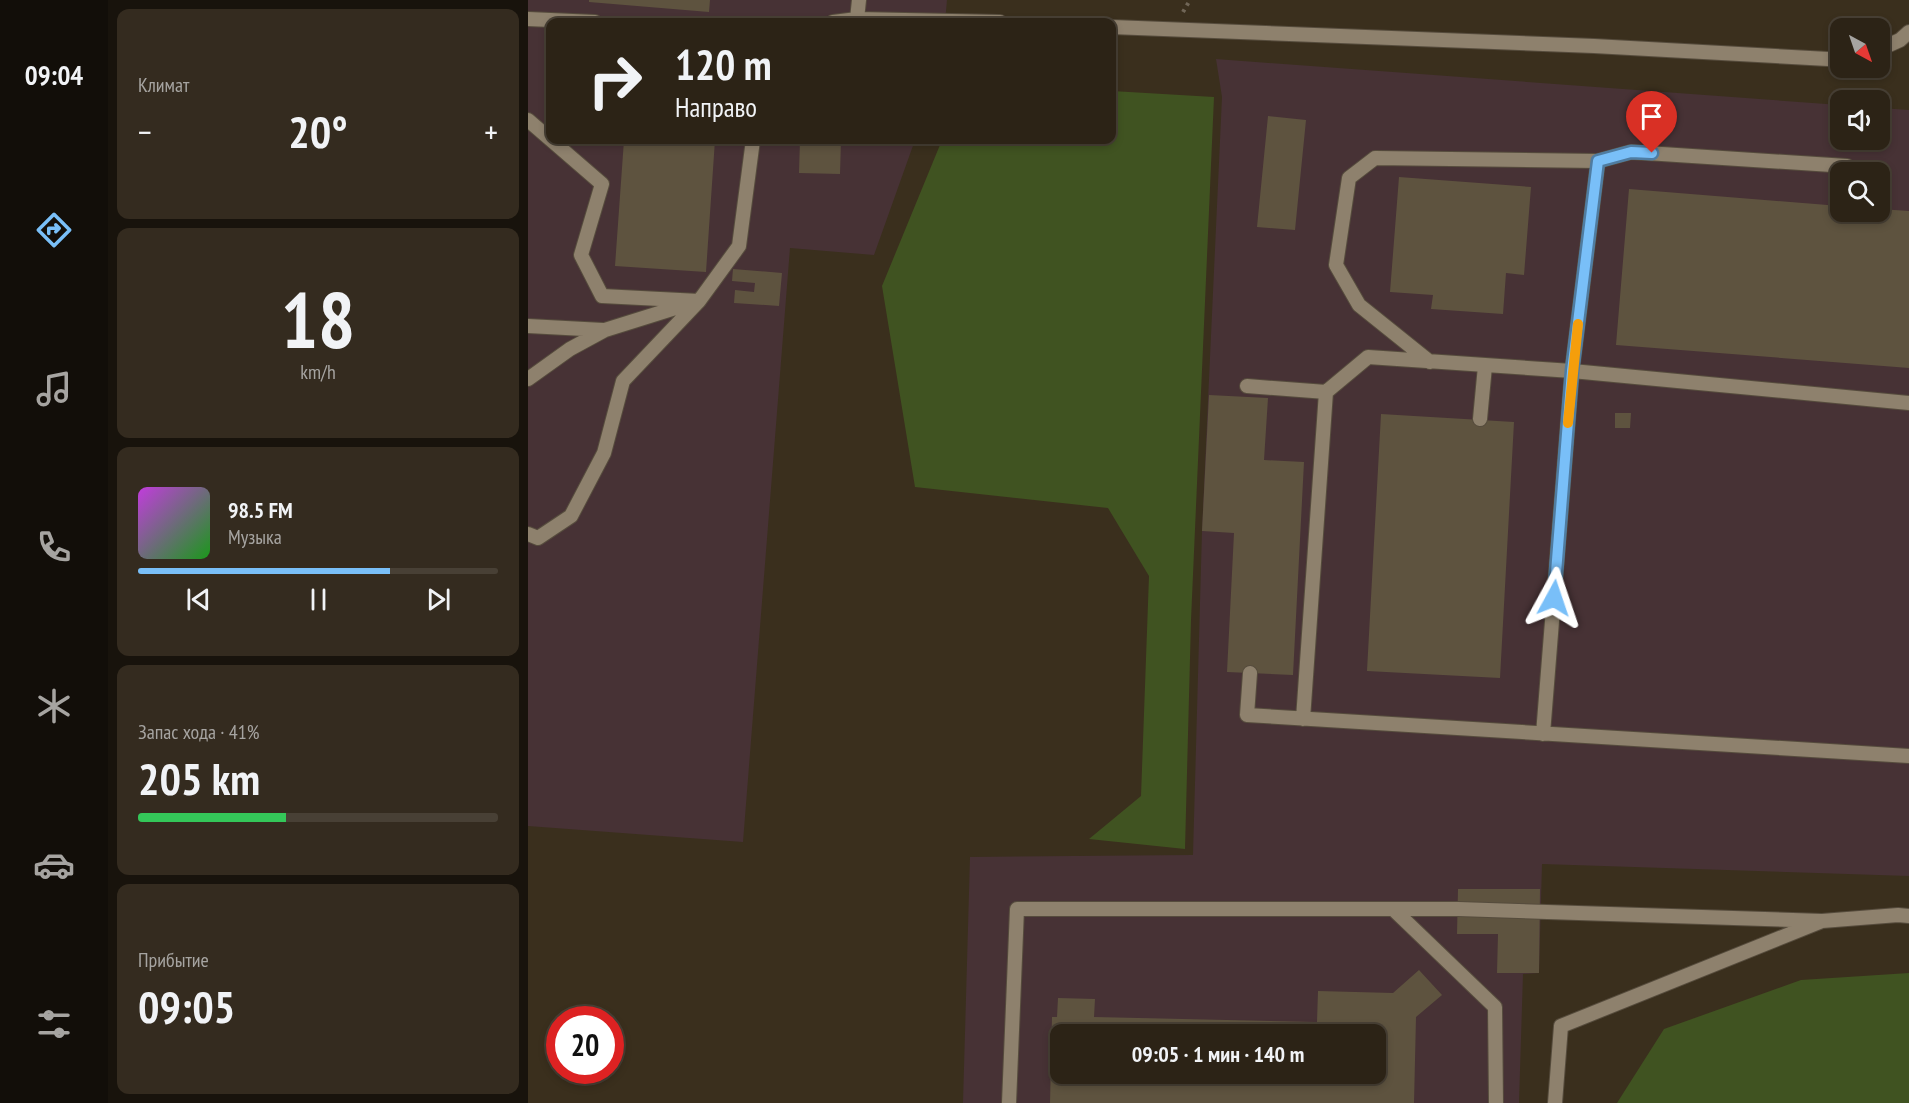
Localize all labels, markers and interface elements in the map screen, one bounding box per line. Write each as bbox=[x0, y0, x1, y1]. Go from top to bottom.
north arrow bbox=[1830, 18, 1890, 78]
map controls bbox=[1830, 18, 1890, 222]
text: 120 m bbox=[675, 37, 772, 92]
icon: right bbox=[576, 42, 654, 120]
text: 09:04 bbox=[25, 58, 83, 92]
text: Климат bbox=[138, 72, 189, 98]
text: Направо bbox=[675, 90, 757, 124]
button: sound bbox=[1830, 90, 1890, 150]
pin bbox=[1626, 91, 1677, 153]
icon: arrive bbox=[1635, 100, 1668, 133]
text: 20° bbox=[288, 102, 348, 160]
text: − bbox=[138, 110, 152, 153]
text: + bbox=[484, 110, 498, 153]
button: search bbox=[1830, 162, 1890, 222]
icon: directions bbox=[33, 209, 75, 251]
text: 18 bbox=[281, 269, 355, 370]
text: km/h bbox=[300, 359, 336, 385]
icon: music bbox=[33, 368, 75, 410]
text: 98.5 FM bbox=[228, 496, 293, 524]
text: Музыка bbox=[228, 524, 282, 550]
icon: phone bbox=[33, 526, 75, 568]
position arrow bbox=[1522, 566, 1586, 630]
icon: previous bbox=[182, 583, 215, 616]
icon: pause bbox=[302, 583, 335, 616]
icon: next bbox=[422, 583, 455, 616]
icon: climate bbox=[33, 685, 75, 727]
text: Запас хода · 41% bbox=[138, 719, 259, 745]
text: 205 km bbox=[138, 749, 260, 807]
icon: car bbox=[33, 844, 75, 886]
text: Прибытие bbox=[138, 947, 209, 973]
text: 09:05 bbox=[138, 977, 235, 1035]
icon: filters bbox=[33, 1003, 75, 1045]
speed limit sign: 20 bbox=[546, 1006, 624, 1084]
text: 09:05 · 1 мин · 140 m bbox=[1132, 1040, 1304, 1068]

